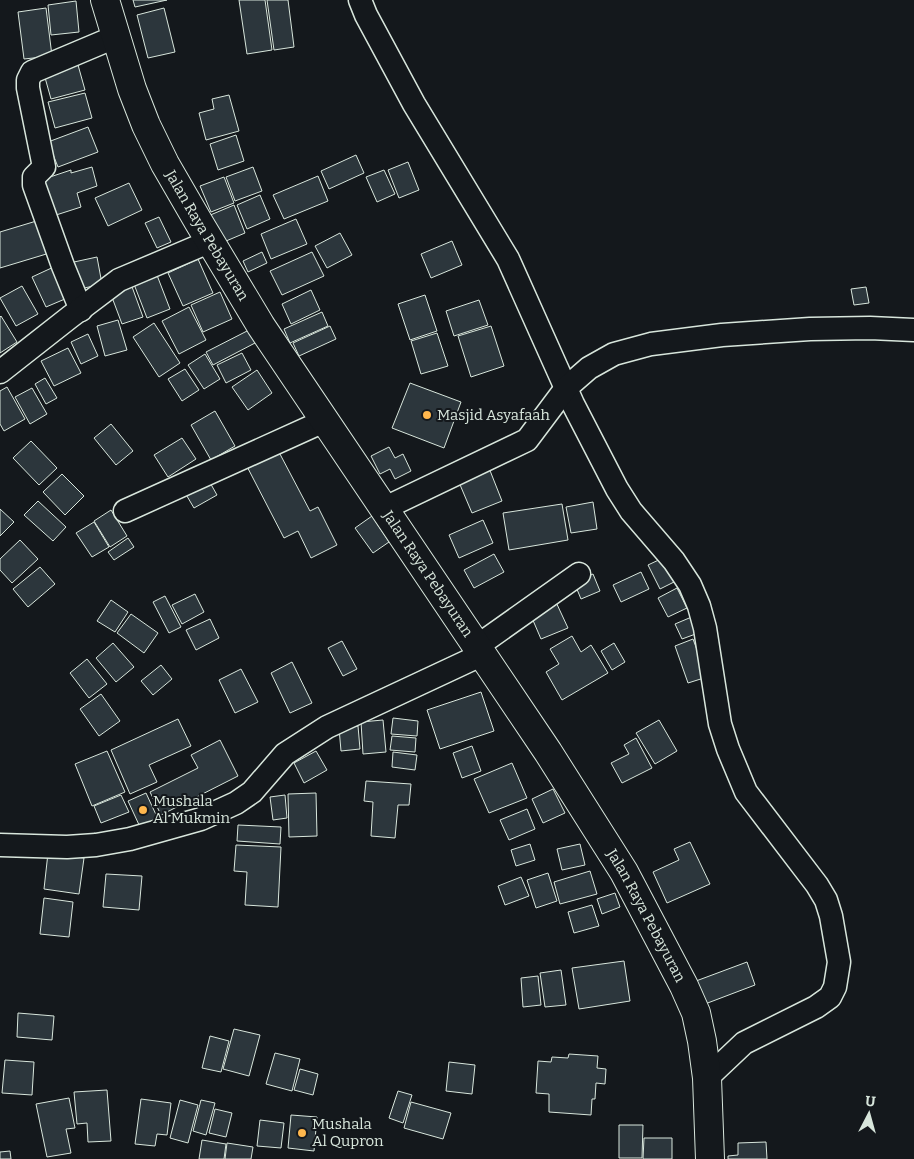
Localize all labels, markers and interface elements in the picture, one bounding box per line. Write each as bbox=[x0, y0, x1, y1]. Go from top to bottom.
street label: Jalan Raya Pebayuran bbox=[161, 166, 253, 304]
place label: Masjid Asyafaah bbox=[437, 406, 551, 424]
marker: Masjid Asyafaah bbox=[421, 409, 433, 421]
street label: Jalan Raya Pebayuran bbox=[378, 506, 477, 641]
place label: Mushala Al Mukmin bbox=[153, 792, 230, 827]
marker: Mushala Al Mukmin bbox=[137, 804, 149, 816]
street label: Jalan Raya Pebayuran bbox=[602, 845, 690, 986]
north arrow bbox=[844, 1089, 894, 1139]
text: U bbox=[864, 1093, 877, 1111]
place label: Mushala Al Qupron bbox=[312, 1115, 384, 1150]
marker: Mushala Al Qupron bbox=[296, 1127, 308, 1139]

